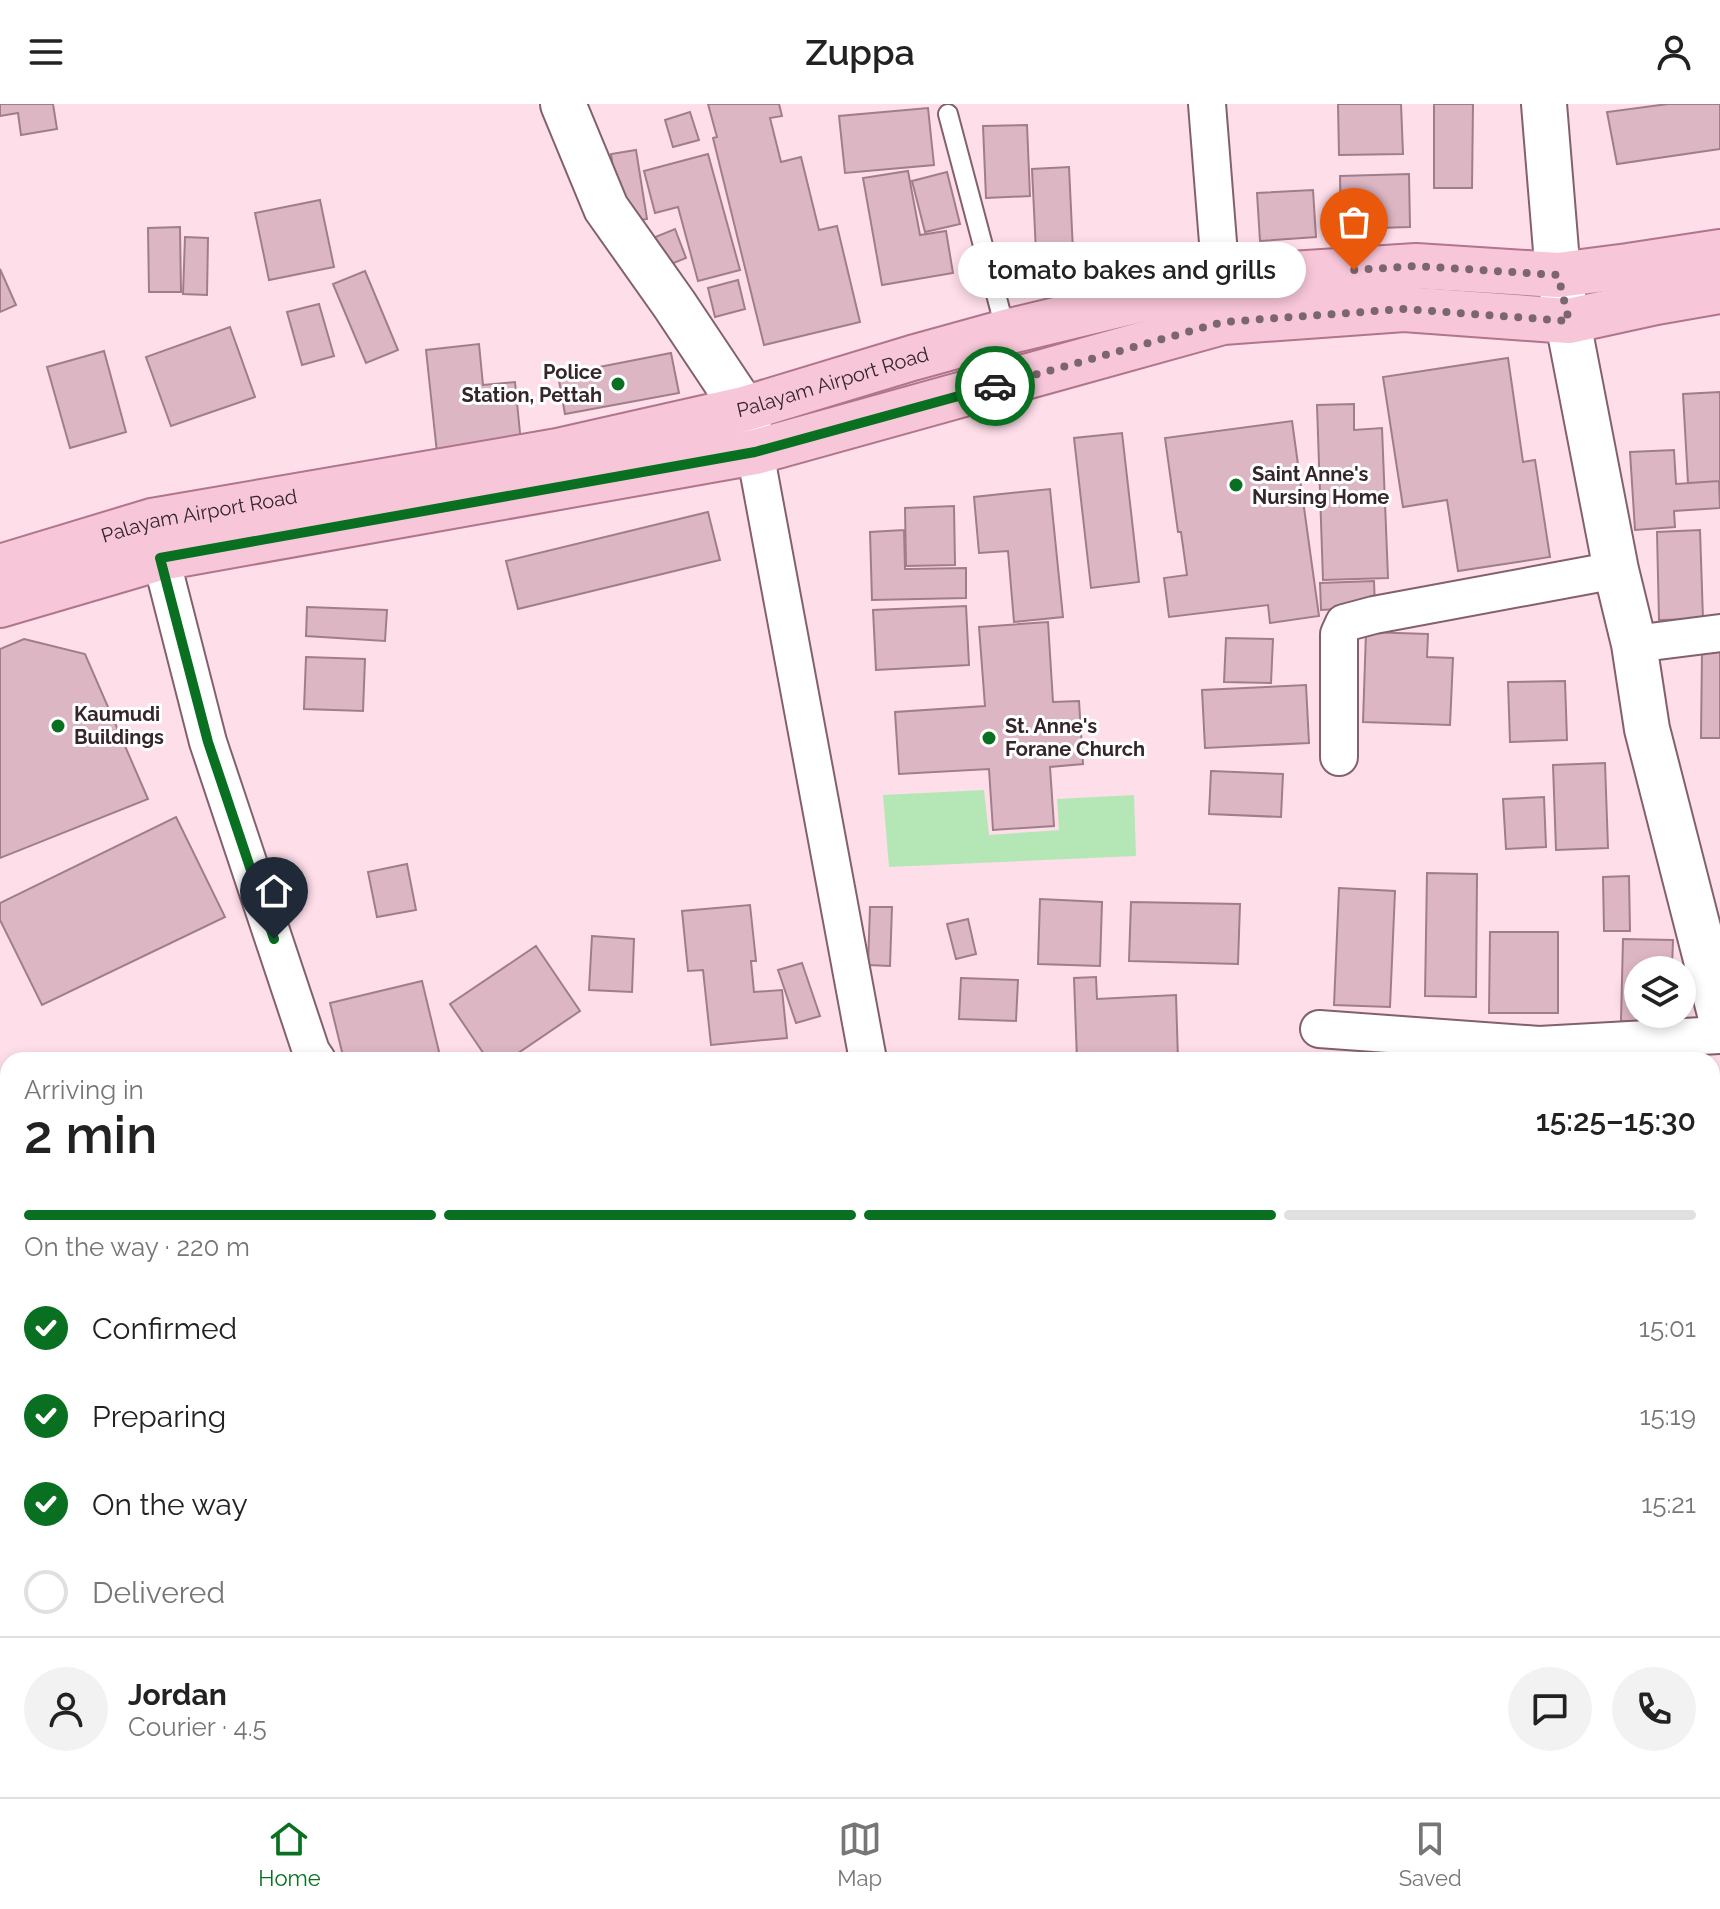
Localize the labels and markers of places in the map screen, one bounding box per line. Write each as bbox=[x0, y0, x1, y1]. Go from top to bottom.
pin bbox=[1320, 188, 1388, 270]
callout: tomato bakes and grills bbox=[958, 242, 1306, 298]
place label: Police Station, Pettah bbox=[462, 360, 602, 407]
marker: Police Station, Pettah bbox=[609, 375, 627, 393]
place label: Saint Anne's Nursing Home bbox=[1252, 462, 1389, 509]
marker: Saint Anne's Nursing Home bbox=[1227, 476, 1245, 494]
place label: Kaumudi Buildings bbox=[74, 702, 164, 749]
place label: St. Anne's Forane Church bbox=[1005, 714, 1145, 761]
marker: Kaumudi Buildings bbox=[49, 717, 67, 735]
marker: St. Anne's Forane Church bbox=[980, 729, 998, 747]
pin bbox=[240, 857, 308, 939]

